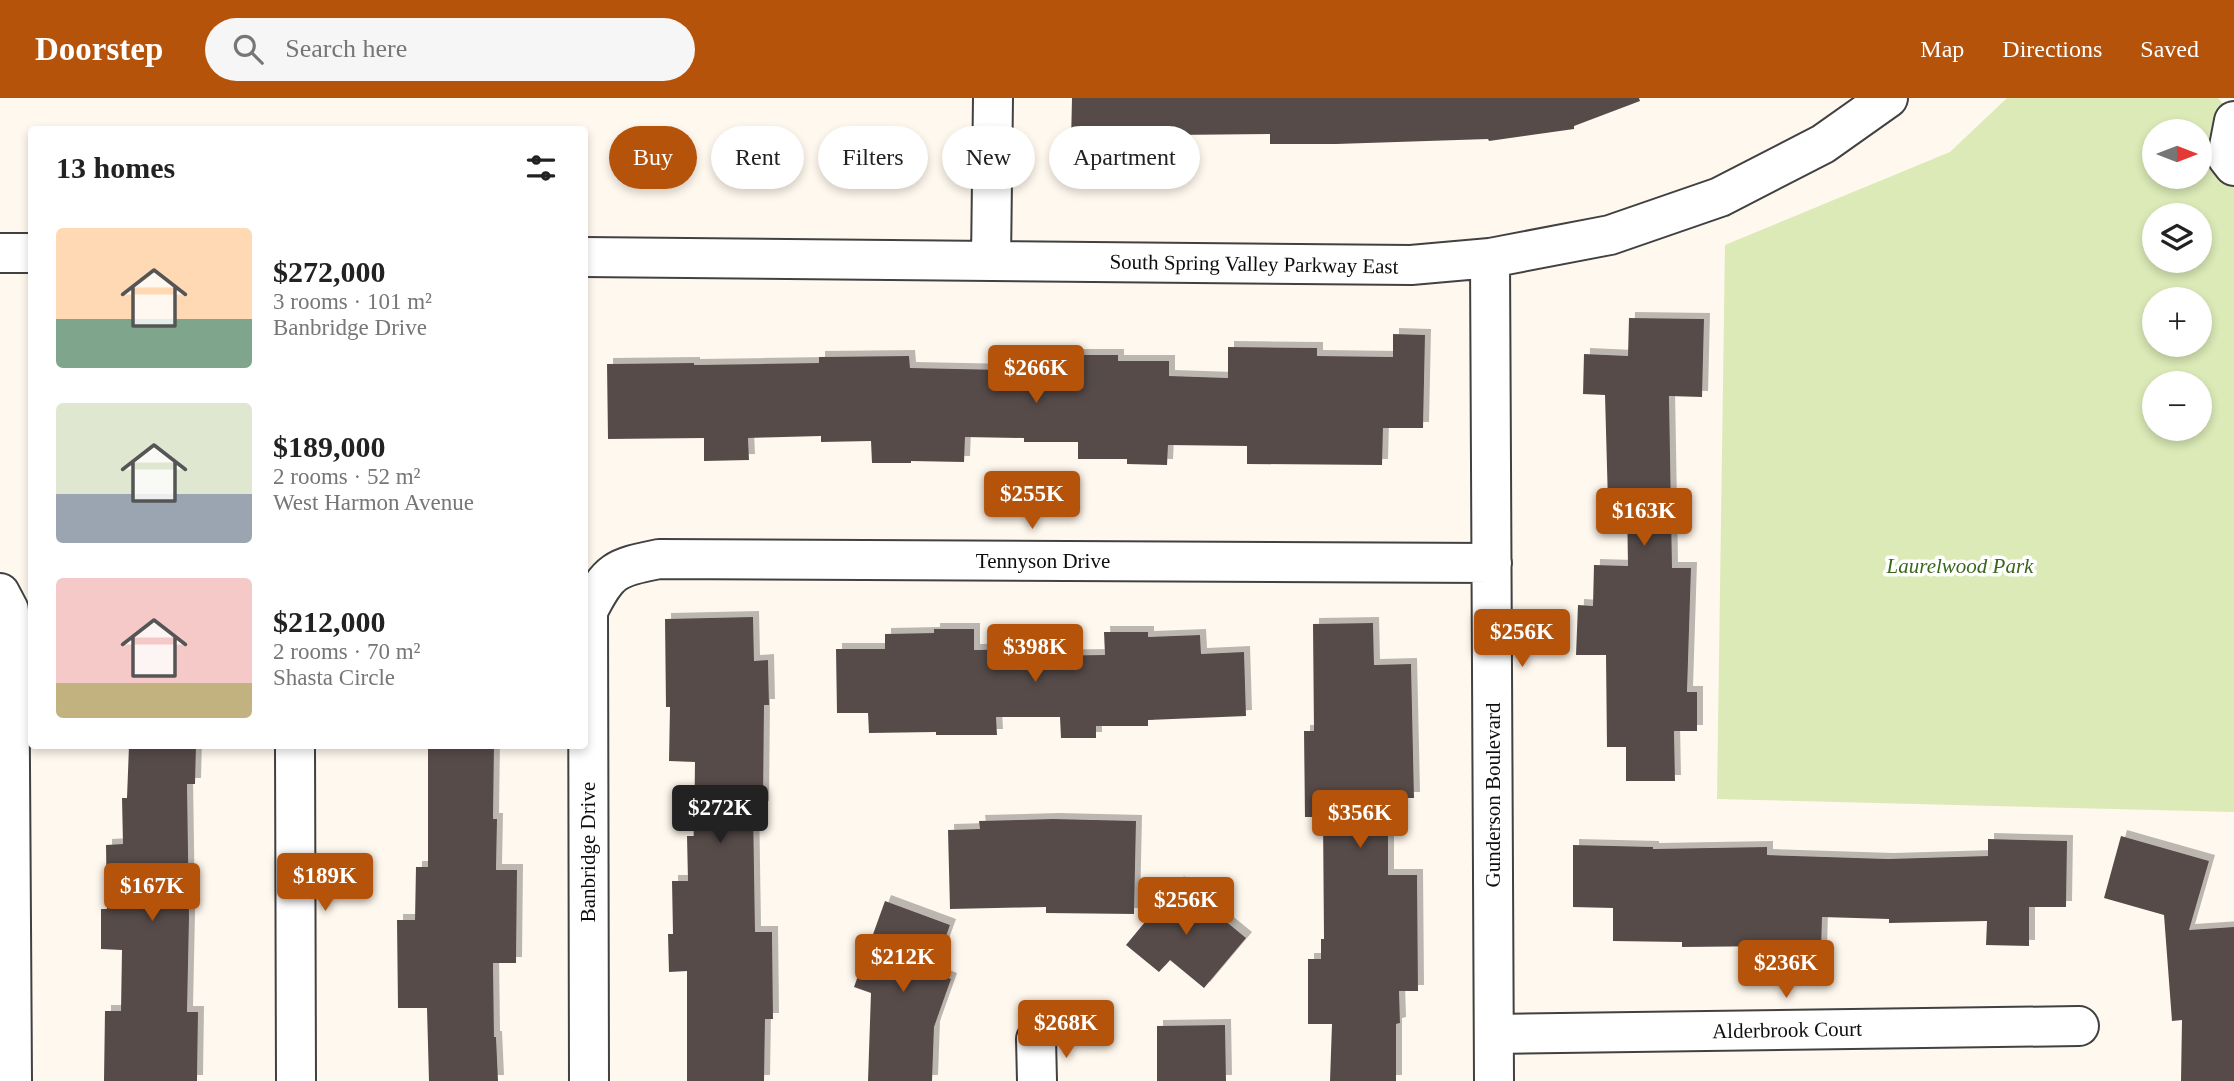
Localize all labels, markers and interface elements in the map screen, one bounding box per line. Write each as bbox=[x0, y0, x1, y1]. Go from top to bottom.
search box bbox=[205, 18, 695, 81]
icon: search bbox=[229, 30, 267, 68]
text: Doorstep bbox=[35, 31, 163, 67]
text: Search here bbox=[285, 34, 407, 63]
text: Map bbox=[1920, 36, 1964, 62]
text: Directions bbox=[2002, 36, 2102, 62]
text: Saved bbox=[2140, 36, 2199, 62]
north arrow bbox=[2142, 119, 2212, 189]
map controls bbox=[2142, 119, 2212, 441]
chip: Buy bbox=[609, 126, 697, 189]
chip: Rent bbox=[711, 126, 804, 189]
chip: Filters bbox=[818, 126, 928, 189]
chip: New bbox=[942, 126, 1035, 189]
chip: Apartment bbox=[1049, 126, 1200, 189]
icon: filters bbox=[522, 149, 560, 187]
text: 13 homes bbox=[56, 151, 175, 184]
button: layers bbox=[2142, 203, 2212, 273]
street label: South Spring Valley Parkway East bbox=[1109, 249, 1399, 279]
text: $272,000 bbox=[273, 255, 386, 288]
icon: home bbox=[112, 256, 196, 340]
button: + bbox=[2142, 287, 2212, 357]
text: 3 rooms · 101 m² bbox=[273, 289, 432, 314]
text: Banbridge Drive bbox=[273, 315, 427, 340]
pin: $266K bbox=[987, 345, 1085, 405]
text: $266K bbox=[1004, 355, 1068, 380]
button: − bbox=[2142, 371, 2212, 441]
text: $189,000 bbox=[273, 430, 386, 463]
icon: home bbox=[112, 431, 196, 515]
text: 2 rooms · 52 m² bbox=[273, 464, 420, 489]
pin: $255K bbox=[983, 472, 1081, 531]
text: $255K bbox=[1000, 481, 1064, 506]
pin: $163K bbox=[1595, 489, 1693, 548]
text: West Harmon Avenue bbox=[273, 490, 474, 515]
text: $163K bbox=[1612, 498, 1676, 523]
street label: Tennyson Drive bbox=[976, 549, 1110, 573]
park label: Laurelwood Park bbox=[1886, 554, 2034, 578]
text: $212,000 bbox=[273, 605, 386, 638]
icon: home bbox=[112, 606, 196, 690]
pin: $256K bbox=[1473, 610, 1571, 669]
text: $256K bbox=[1490, 619, 1554, 644]
pin: $398K bbox=[986, 624, 1084, 684]
text: $398K bbox=[1003, 634, 1067, 659]
text: 2 rooms · 70 m² bbox=[273, 639, 420, 664]
text: Shasta Circle bbox=[273, 665, 395, 690]
street label: Gunderson Boulevard bbox=[1481, 702, 1505, 887]
street label: Banbridge Drive bbox=[576, 782, 600, 922]
pin: $272K bbox=[671, 786, 769, 845]
pin: $356K bbox=[1311, 790, 1409, 850]
text: $272K bbox=[688, 795, 752, 820]
text: $356K bbox=[1328, 800, 1392, 825]
pin: $189K bbox=[276, 854, 374, 913]
text: $189K bbox=[293, 863, 357, 888]
pin: $167K bbox=[103, 864, 201, 923]
text: $167K bbox=[120, 873, 184, 898]
pin: $256K bbox=[1137, 878, 1235, 937]
text: $256K bbox=[1154, 887, 1218, 912]
pin: $212K bbox=[854, 934, 952, 994]
pin: $236K bbox=[1737, 940, 1835, 1000]
text: $212K bbox=[871, 944, 935, 969]
text: $236K bbox=[1754, 950, 1818, 975]
pin: $268K bbox=[1017, 1000, 1115, 1060]
text: $268K bbox=[1034, 1010, 1098, 1035]
street label: Alderbrook Court bbox=[1712, 1017, 1862, 1043]

